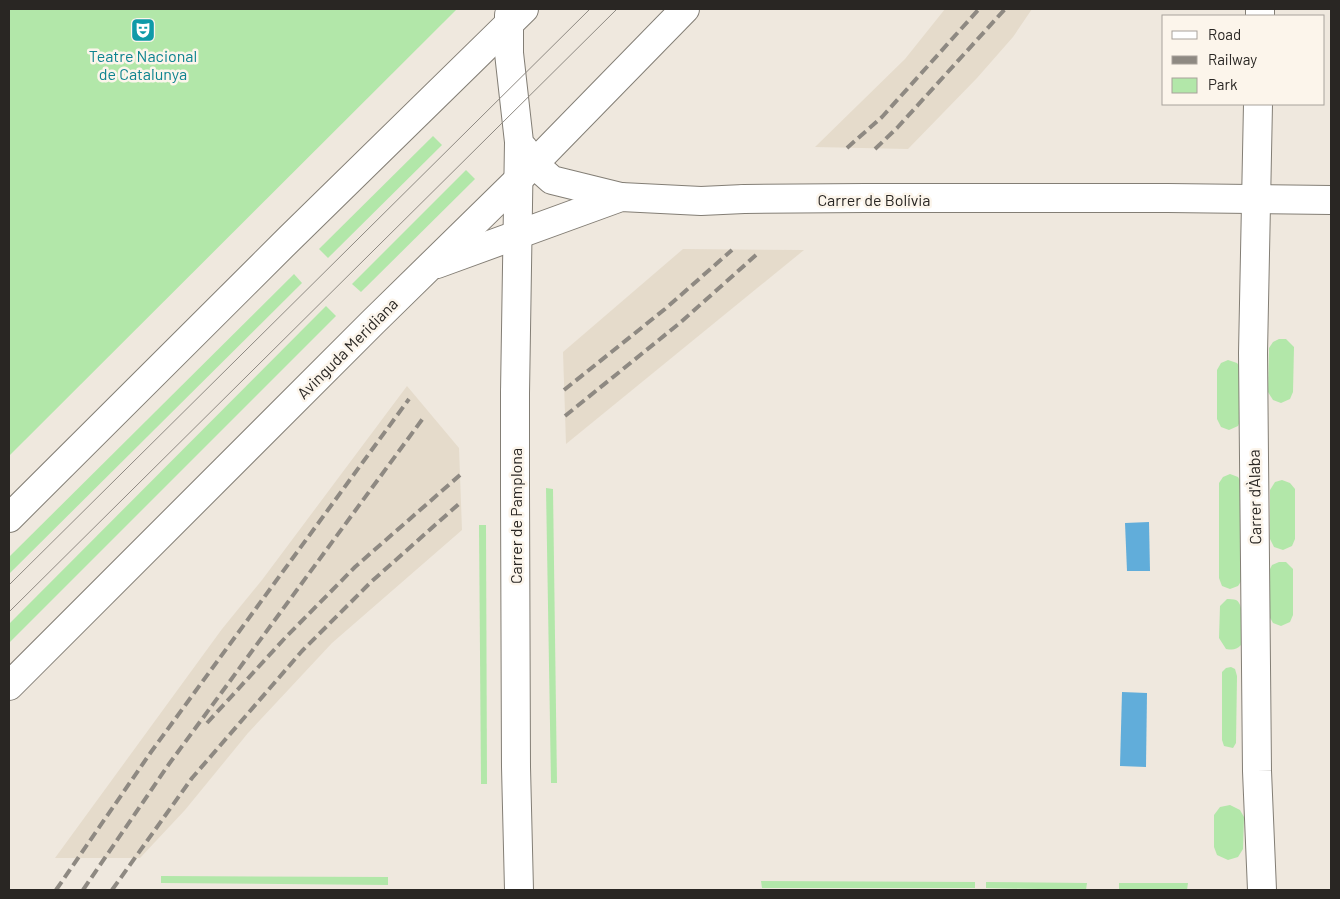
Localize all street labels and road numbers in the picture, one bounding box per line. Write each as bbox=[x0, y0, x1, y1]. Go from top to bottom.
street label: Carrer de Bolívia bbox=[817, 190, 931, 209]
street label: Avinguda Meridiana bbox=[293, 294, 401, 402]
street label: Carrer de Pamplona bbox=[506, 448, 525, 584]
street label: Carrer d'Àlaba bbox=[1244, 449, 1264, 545]

